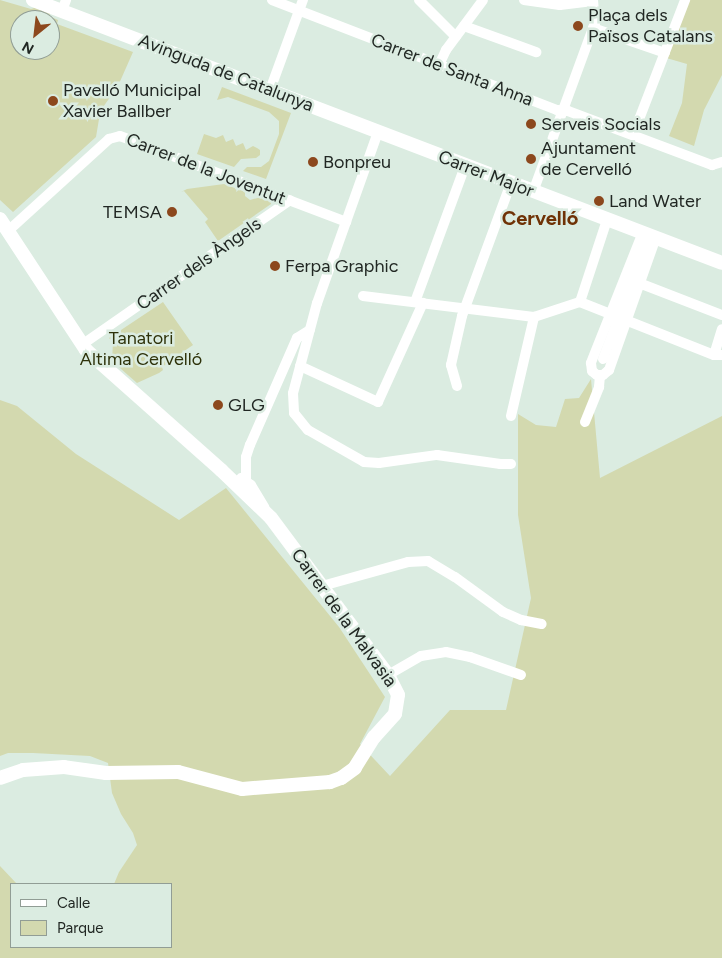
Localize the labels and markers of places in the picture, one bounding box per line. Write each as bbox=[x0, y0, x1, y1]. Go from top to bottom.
place label: Plaça dels Països Catalans bbox=[588, 5, 713, 48]
marker: Plaça dels Països Catalans bbox=[572, 20, 584, 32]
place label: Pavelló Municipal Xavier Ballber bbox=[63, 80, 201, 122]
marker: Pavelló Municipal Xavier Ballber bbox=[47, 95, 59, 107]
place label: Serveis Socials bbox=[541, 113, 661, 135]
marker: Serveis Socials bbox=[525, 118, 537, 130]
place label: Ajuntament de Cervelló bbox=[541, 138, 636, 180]
place label: Bonpreu bbox=[323, 151, 391, 173]
marker: Ajuntament de Cervelló bbox=[525, 153, 537, 165]
marker: Bonpreu bbox=[307, 156, 319, 168]
place label: Land Water bbox=[609, 190, 701, 212]
marker: Land Water bbox=[593, 195, 605, 207]
place label: TEMSA bbox=[103, 201, 162, 223]
marker: TEMSA bbox=[166, 206, 178, 218]
place label: Ferpa Graphic bbox=[285, 255, 398, 277]
marker: Ferpa Graphic bbox=[269, 260, 281, 272]
place label: GLG bbox=[228, 394, 265, 416]
marker: GLG bbox=[212, 399, 224, 411]

